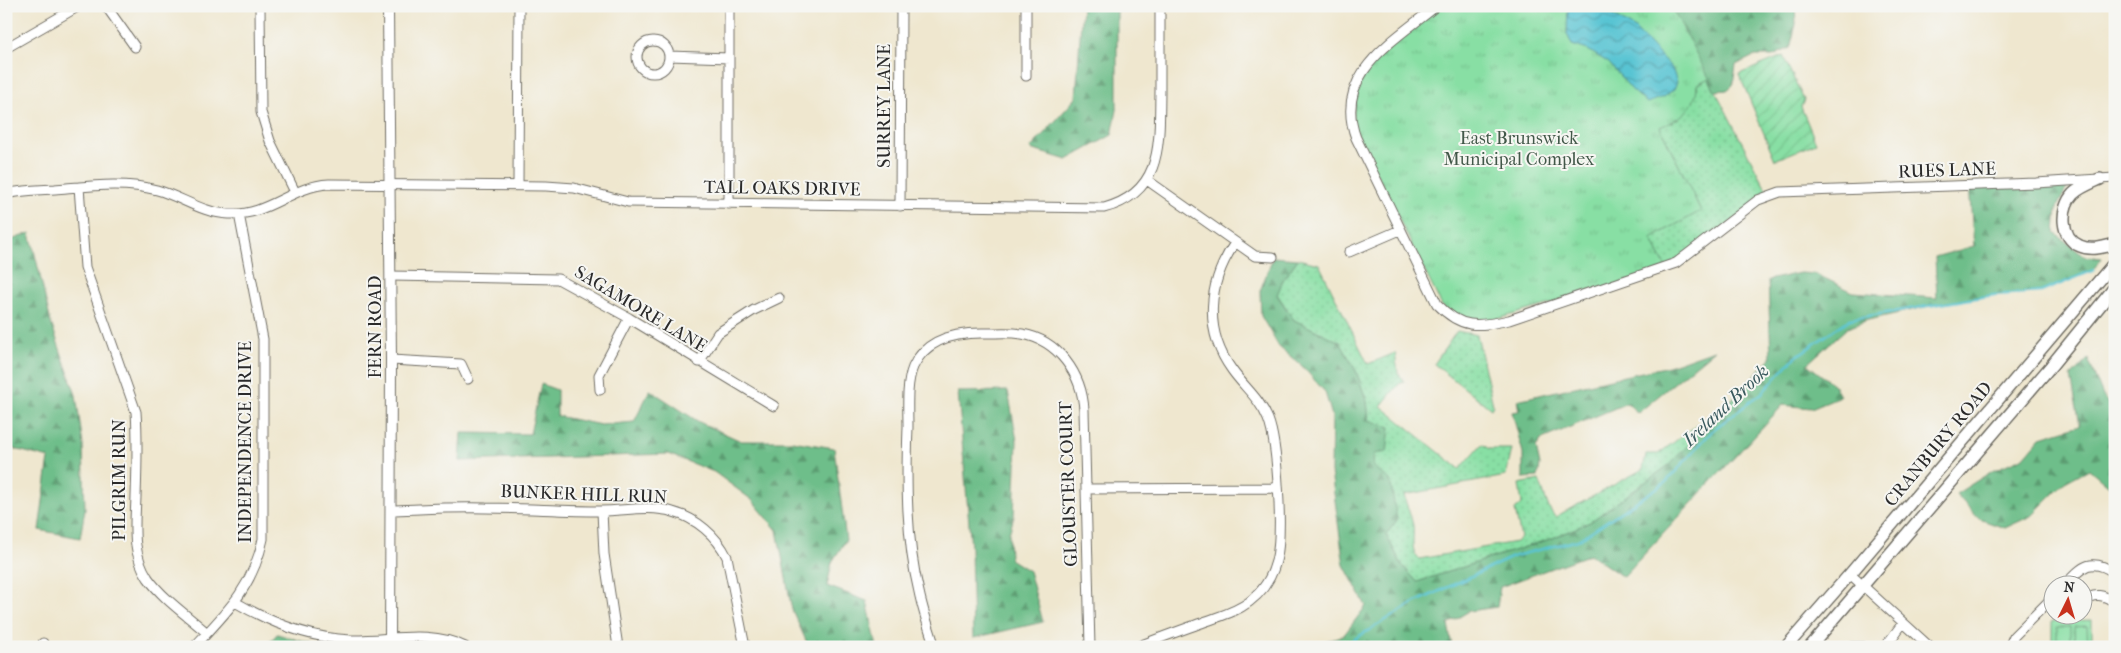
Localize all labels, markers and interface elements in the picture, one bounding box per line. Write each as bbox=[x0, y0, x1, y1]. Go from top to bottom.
street label: SURREY LANE bbox=[874, 44, 895, 168]
park label: East Brunswick Municipal Complex bbox=[1443, 128, 1595, 170]
street label: RUES LANE bbox=[1898, 158, 1996, 183]
street label: TALL OAKS DRIVE bbox=[703, 177, 861, 200]
street label: SAGAMORE LANE bbox=[571, 262, 711, 357]
street label: FERN ROAD bbox=[365, 275, 386, 379]
street label: INDEPENDENCE DRIVE bbox=[235, 341, 256, 543]
water label: Ireland Brook bbox=[1677, 360, 1773, 452]
street label: CRANBURY ROAD bbox=[1880, 378, 1997, 511]
street label: GLOUSTER COURT bbox=[1055, 400, 1082, 567]
street label: PILGRIM RUN bbox=[109, 419, 130, 541]
street label: BUNKER HILL RUN bbox=[500, 481, 668, 508]
north arrow bbox=[2044, 576, 2094, 626]
text: N bbox=[2063, 579, 2075, 597]

